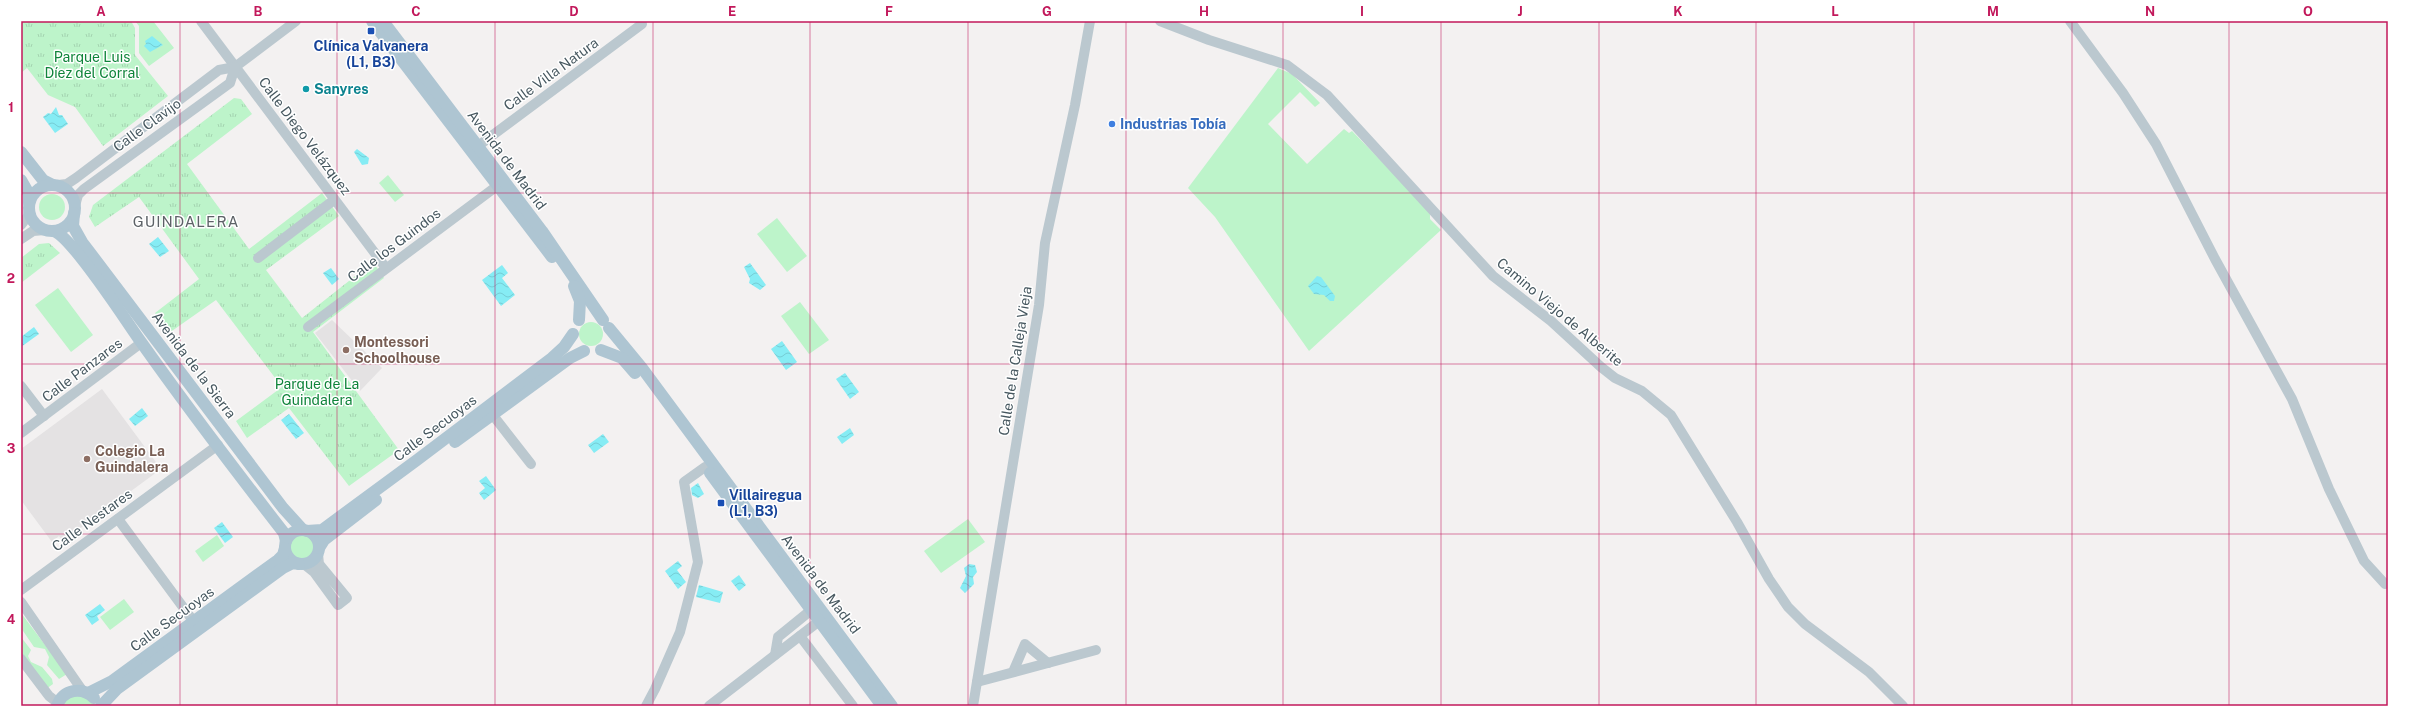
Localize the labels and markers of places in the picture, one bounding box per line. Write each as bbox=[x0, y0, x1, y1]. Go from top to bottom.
marker: Clínica Valvanera (L1, B3) bbox=[366, 26, 376, 36]
place label: Clínica Valvanera (L1, B3) bbox=[313, 38, 429, 70]
place label: Sanyres bbox=[314, 81, 369, 97]
marker: Sanyres bbox=[301, 84, 311, 94]
place label: Industrias Tobía bbox=[1120, 116, 1226, 132]
marker: Industrias Tobía bbox=[1107, 119, 1117, 129]
place label: Montessori Schoolhouse bbox=[354, 334, 440, 366]
marker: Montessori Schoolhouse bbox=[341, 345, 351, 355]
place label: Colegio La Guindalera bbox=[95, 443, 168, 475]
marker: Colegio La Guindalera bbox=[82, 454, 92, 464]
place label: Villairegua (L1, B3) bbox=[729, 487, 802, 519]
marker: Villairegua (L1, B3) bbox=[716, 498, 726, 508]

